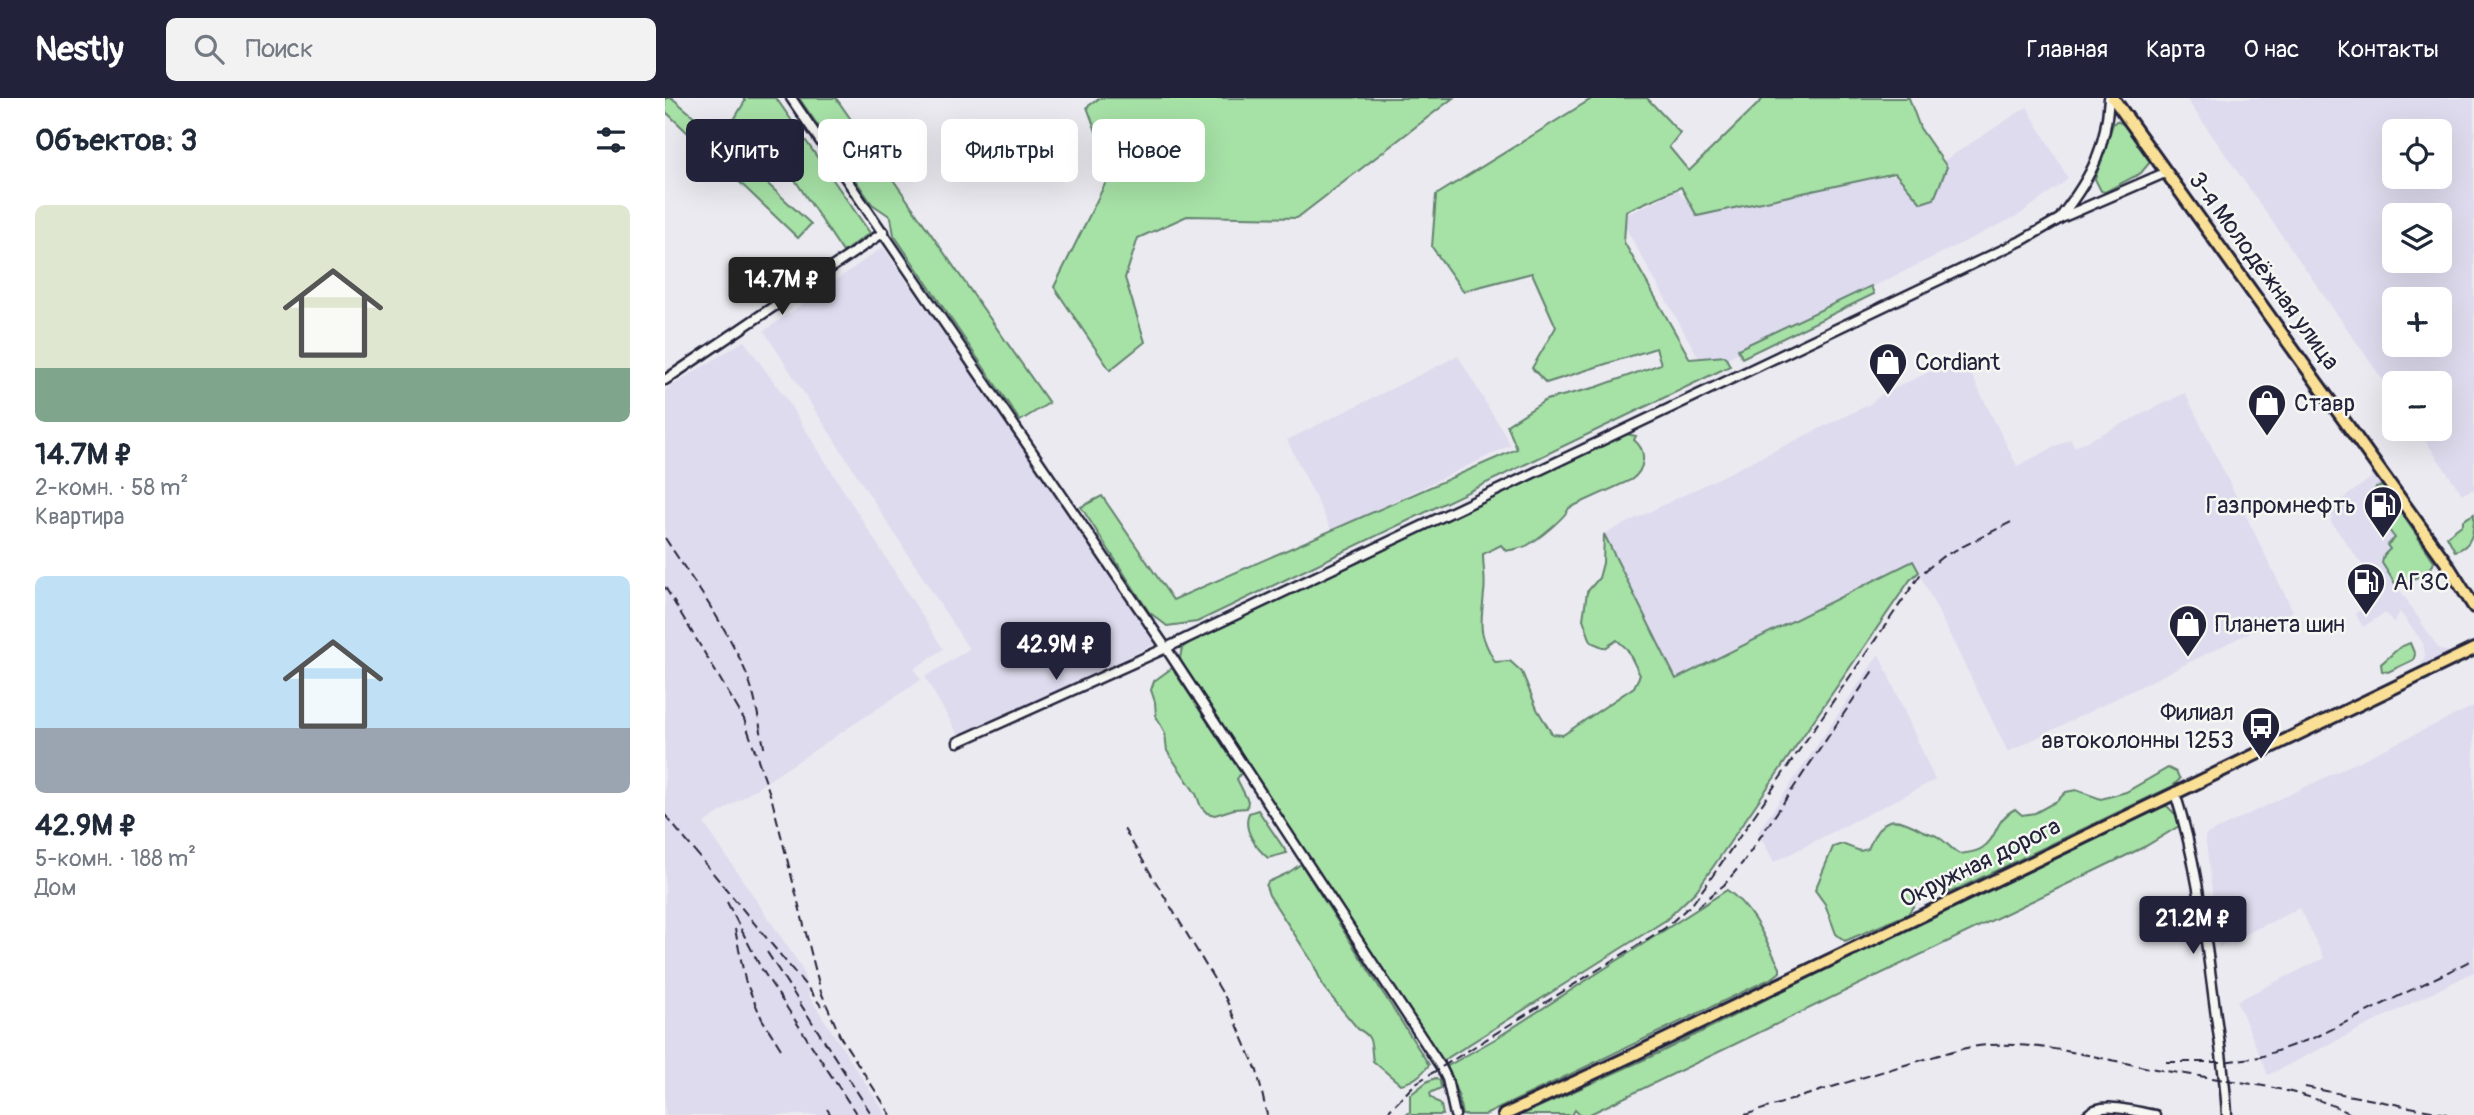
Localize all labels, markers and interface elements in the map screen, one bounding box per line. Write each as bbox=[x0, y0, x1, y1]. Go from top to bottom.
search box bbox=[166, 18, 656, 81]
text: Nestly bbox=[35, 29, 124, 70]
icon: search bbox=[190, 30, 228, 68]
text: Поиск bbox=[246, 33, 313, 65]
text: Главная bbox=[2027, 35, 2108, 64]
text: Карта bbox=[2146, 35, 2206, 64]
text: О нас bbox=[2244, 35, 2299, 64]
text: Контакты bbox=[2337, 35, 2439, 64]
chip: Купить bbox=[686, 119, 804, 182]
chip: Снять bbox=[818, 119, 927, 182]
chip: Фильтры bbox=[941, 119, 1078, 182]
chip: Новое bbox=[1092, 119, 1205, 182]
map controls bbox=[2382, 119, 2452, 441]
button: locate bbox=[2382, 119, 2452, 189]
icon: filters bbox=[592, 121, 630, 159]
text: Объектов: 3 bbox=[35, 122, 197, 159]
street label: 3-я Молодёжная улица bbox=[2182, 166, 2346, 376]
button: layers bbox=[2382, 203, 2452, 273]
icon: home bbox=[270, 250, 396, 376]
pin: 14.7M ₽ bbox=[717, 258, 847, 317]
text: 14.7M ₽ bbox=[745, 265, 819, 294]
button: + bbox=[2382, 287, 2452, 357]
shop icon: Cordiant bbox=[1867, 341, 1909, 396]
place label: Cordiant bbox=[1915, 348, 2001, 377]
button: − bbox=[2382, 371, 2452, 441]
shop icon: Ставр bbox=[2246, 382, 2288, 437]
place label: Ставр bbox=[2294, 389, 2355, 418]
text: 14.7M ₽ bbox=[35, 436, 133, 473]
text: 2-комн. · 58 m² bbox=[35, 473, 188, 502]
fuel station icon: Газпромнефть bbox=[2362, 484, 2404, 539]
place label: Газпромнефть bbox=[2206, 491, 2356, 520]
text: Квартира bbox=[35, 502, 124, 531]
fuel station icon: АГЗС bbox=[2345, 561, 2387, 616]
place label: АГЗС bbox=[2393, 568, 2449, 597]
shop icon: Планета шин bbox=[2167, 603, 2209, 658]
place label: Планета шин bbox=[2215, 610, 2345, 639]
icon: home bbox=[270, 621, 396, 747]
pin: 42.9M ₽ bbox=[991, 622, 1121, 682]
text: 42.9M ₽ bbox=[1017, 630, 1095, 659]
place label: Филиал автоколонны 1253 bbox=[2042, 698, 2234, 755]
bus stop icon: Филиал автоколонны 1253 bbox=[2240, 705, 2282, 760]
text: 42.9M ₽ bbox=[35, 807, 137, 844]
street label: Окружная дорога bbox=[1895, 812, 2065, 914]
text: 5-комн. · 188 m² bbox=[35, 844, 196, 873]
text: Дом bbox=[35, 873, 76, 902]
pin: 21.2M ₽ bbox=[2128, 896, 2258, 956]
text: 21.2M ₽ bbox=[2155, 904, 2231, 933]

